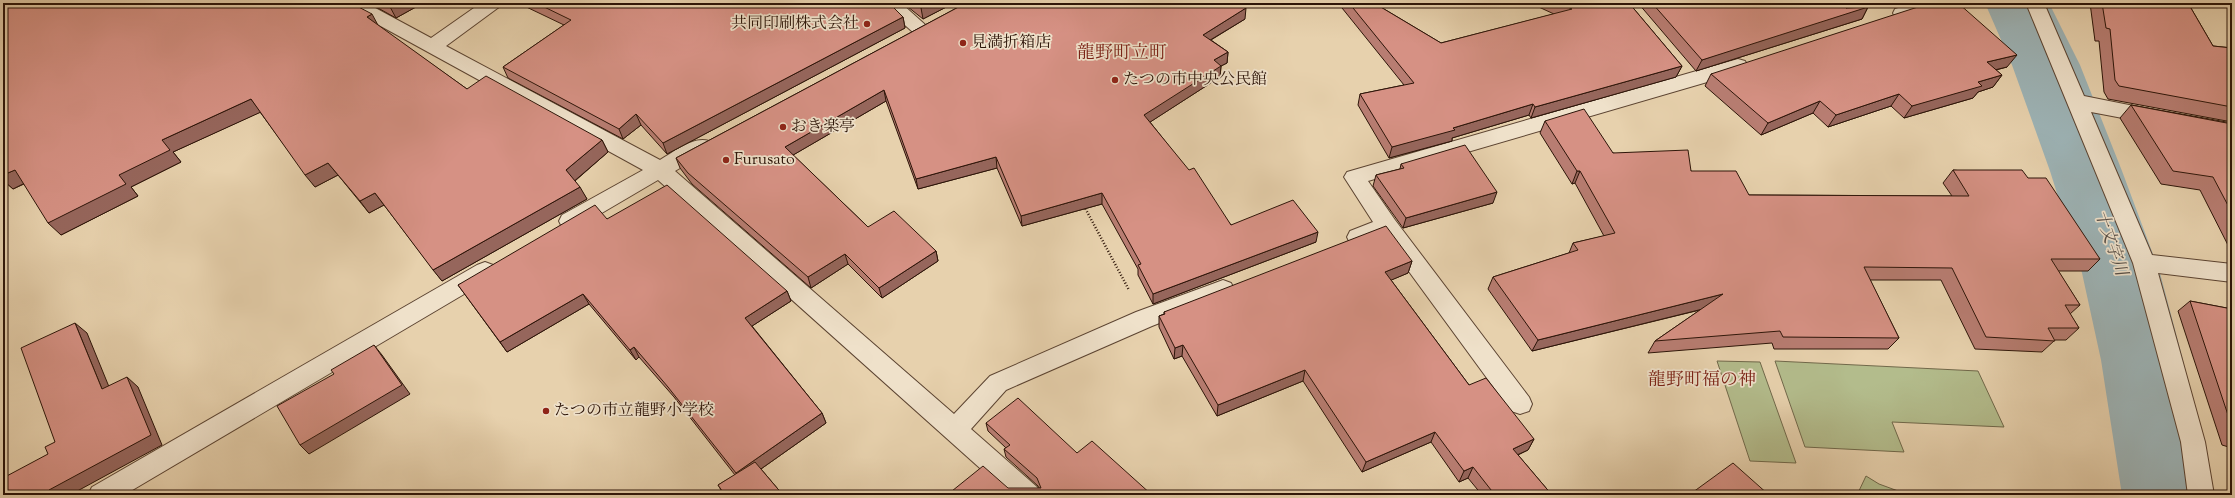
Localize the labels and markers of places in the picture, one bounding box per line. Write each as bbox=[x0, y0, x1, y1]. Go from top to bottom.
place label: 共同印刷株式会社 bbox=[731, 13, 859, 36]
marker: 共同印刷株式会社 bbox=[862, 19, 872, 29]
place label: 見満折箱店 bbox=[971, 32, 1051, 55]
marker: 見満折箱店 bbox=[958, 38, 968, 48]
place label: たつの市中央公民館 bbox=[1123, 69, 1267, 92]
marker: たつの市中央公民館 bbox=[1110, 75, 1120, 85]
place label: おき楽亭 bbox=[791, 116, 855, 139]
marker: おき楽亭 bbox=[778, 122, 788, 132]
place label: Furusato bbox=[734, 149, 795, 172]
marker: Furusato bbox=[721, 155, 731, 165]
place label: たつの市立龍野小学校 bbox=[554, 400, 714, 423]
marker: たつの市立龍野小学校 bbox=[541, 406, 551, 416]

